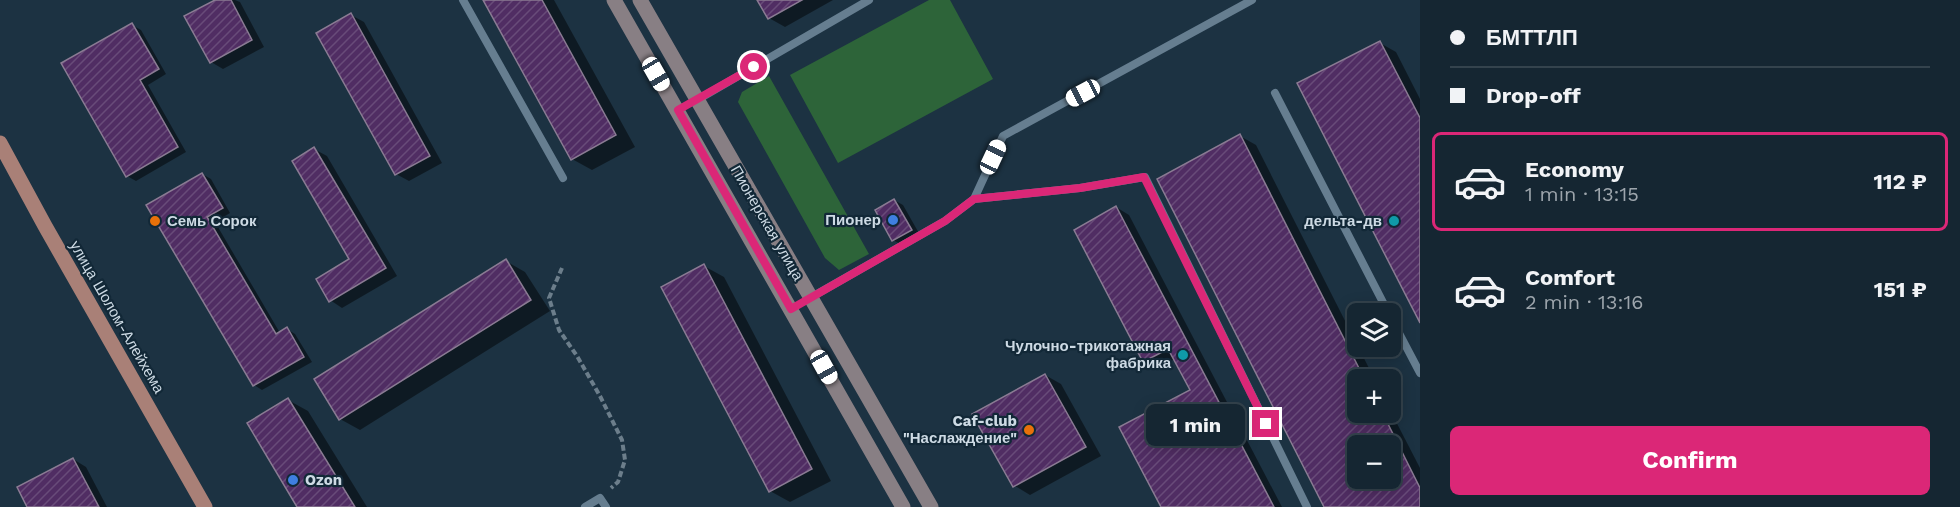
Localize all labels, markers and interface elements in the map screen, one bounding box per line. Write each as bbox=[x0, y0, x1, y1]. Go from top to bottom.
text: БМТТЛП bbox=[1486, 25, 1578, 50]
route start bbox=[740, 53, 767, 80]
car bbox=[639, 54, 673, 94]
car bbox=[1063, 77, 1103, 109]
text: Drop-off bbox=[1486, 83, 1581, 108]
car bbox=[977, 137, 1009, 177]
icon: car bbox=[1453, 155, 1507, 209]
text: Economy bbox=[1525, 157, 1624, 182]
street label: Пионерская улица bbox=[727, 162, 808, 284]
text: 112 ₽ bbox=[1873, 169, 1927, 194]
text: 1 min · 13:15 bbox=[1525, 182, 1639, 206]
place label: Пионер bbox=[825, 211, 881, 229]
place label: Семь Сорок bbox=[167, 212, 257, 230]
place label: дельта-дв bbox=[1304, 212, 1382, 230]
marker: Пионер bbox=[886, 213, 900, 227]
marker: Семь Сорок bbox=[148, 214, 162, 228]
marker: дельта-дв bbox=[1387, 214, 1401, 228]
street label: улица Шолом-Алейхема bbox=[66, 238, 168, 397]
icon: car bbox=[1453, 263, 1507, 317]
text: Comfort bbox=[1525, 265, 1615, 290]
text: 151 ₽ bbox=[1874, 277, 1927, 302]
text: 2 min · 13:16 bbox=[1525, 290, 1643, 314]
map controls bbox=[1347, 303, 1401, 489]
button: layers bbox=[1347, 303, 1401, 357]
place label: Чулочно-трикотажная фабрика bbox=[1005, 337, 1172, 372]
car bbox=[807, 347, 841, 387]
marker: Чулочно-трикотажная фабрика bbox=[1176, 348, 1190, 362]
button: + bbox=[1347, 369, 1401, 423]
callout: 1 min bbox=[1146, 403, 1245, 445]
route end bbox=[1252, 410, 1279, 437]
place label: Caf-club "Наслаждение" bbox=[903, 412, 1017, 447]
text: 1 min bbox=[1170, 413, 1221, 437]
marker: Caf-club "Наслаждение" bbox=[1022, 423, 1036, 437]
button: Confirm bbox=[1450, 426, 1930, 495]
button: − bbox=[1347, 435, 1401, 489]
place label: Ozon bbox=[305, 471, 342, 489]
marker: Ozon bbox=[286, 473, 300, 487]

